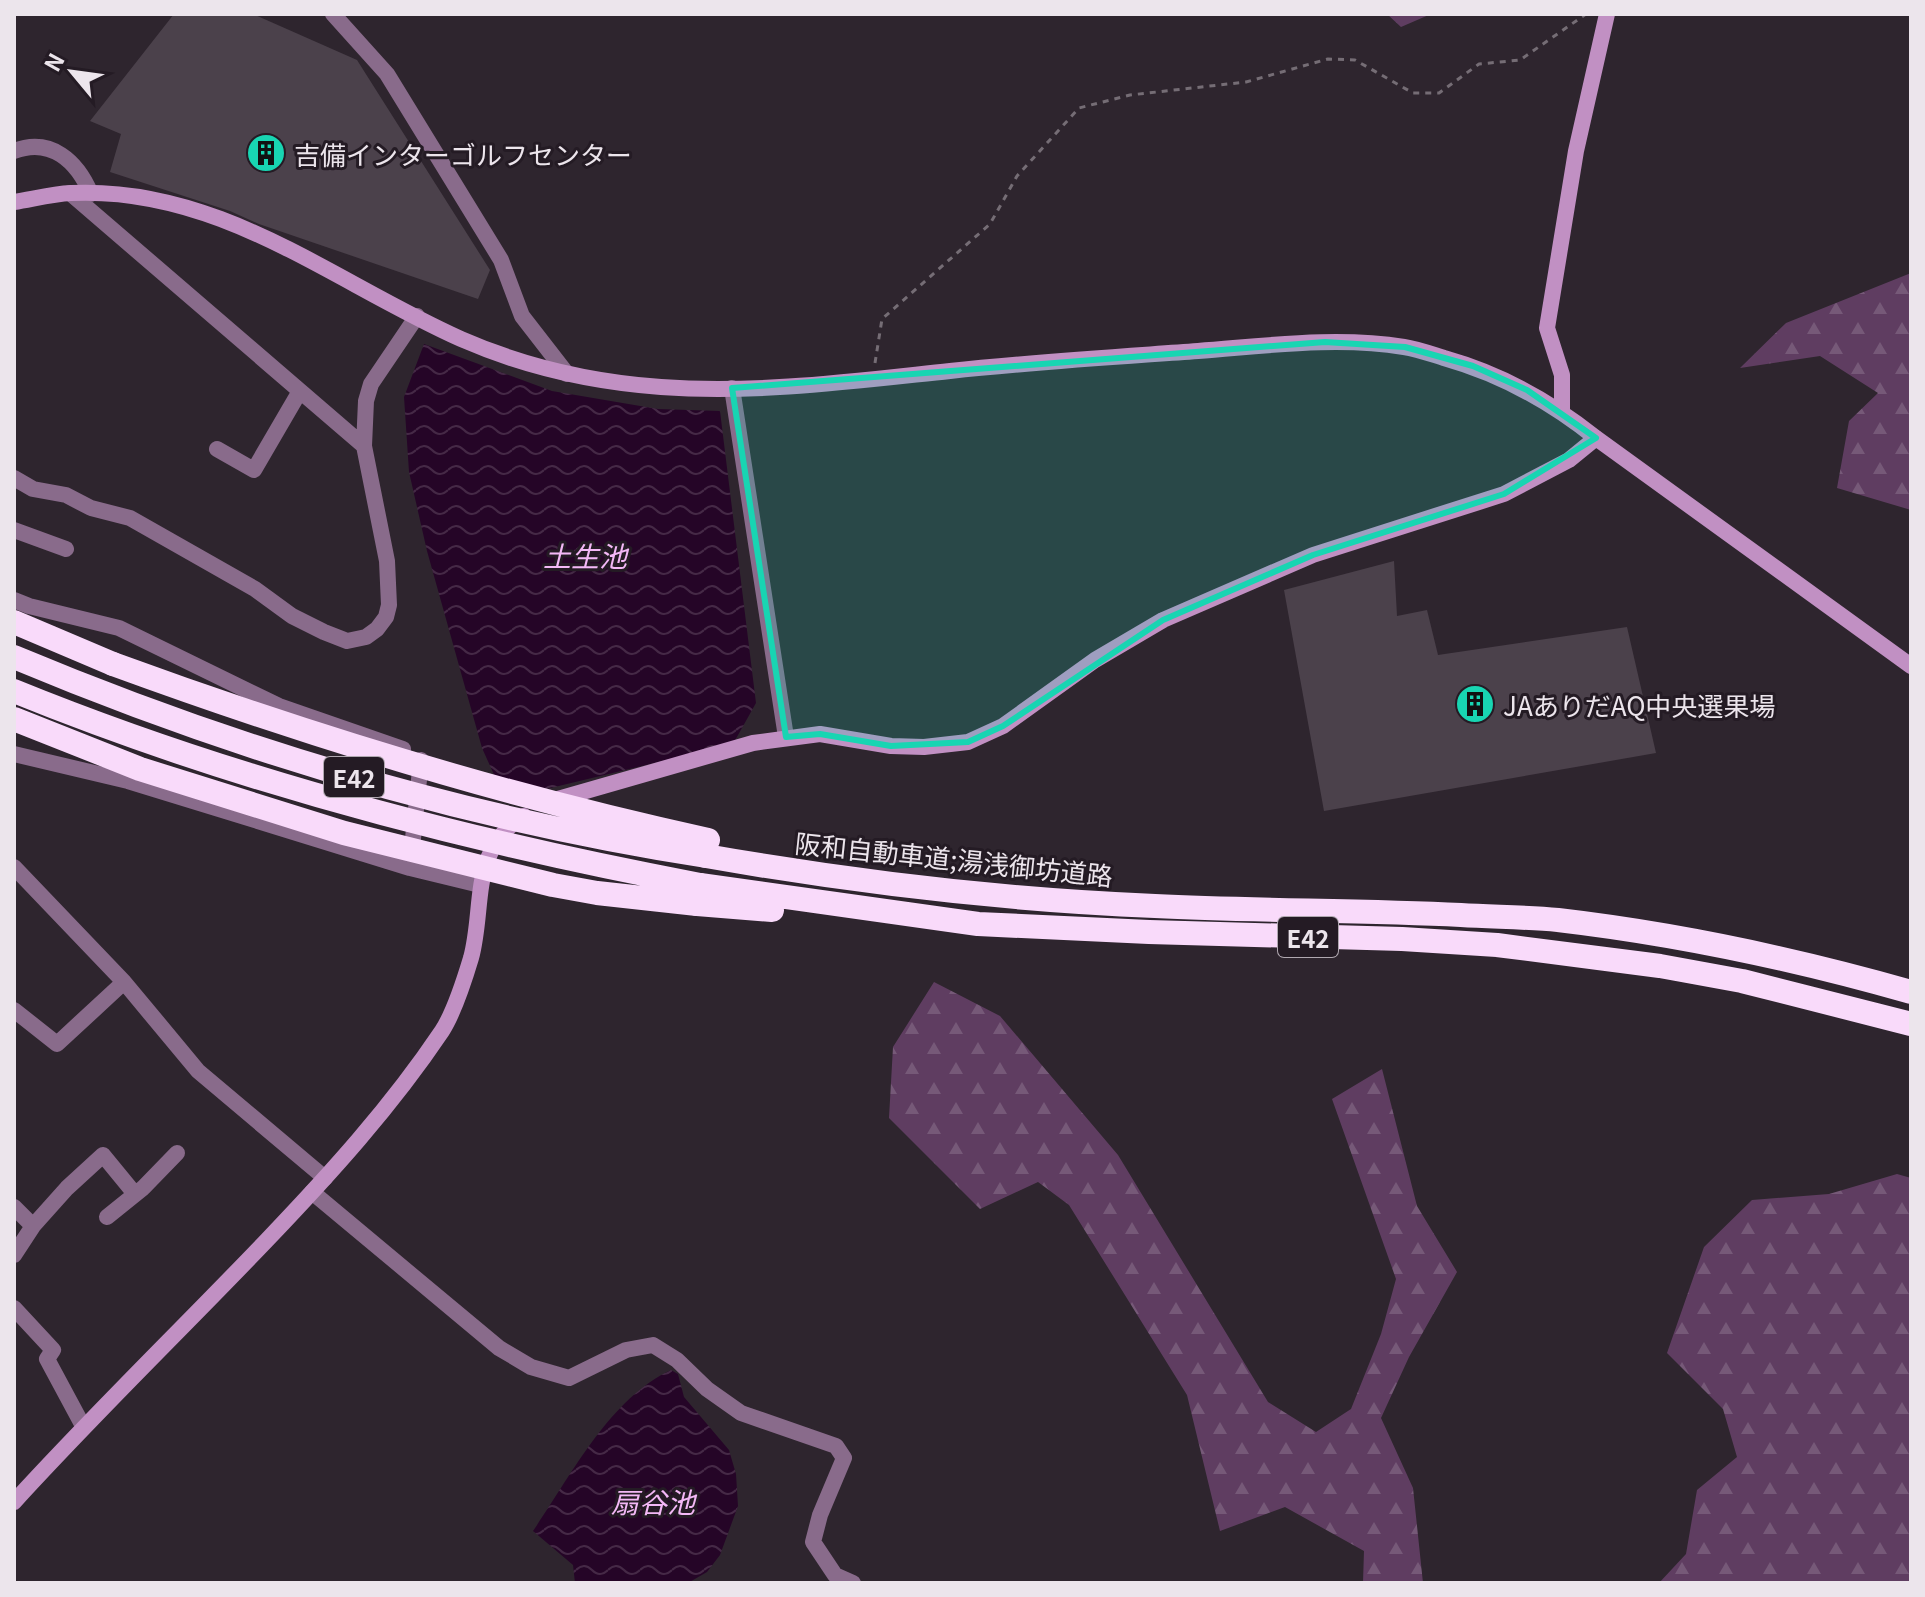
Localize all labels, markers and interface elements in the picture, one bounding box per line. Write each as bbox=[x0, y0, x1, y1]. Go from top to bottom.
north arrow bbox=[32, 32, 112, 112]
text: N bbox=[35, 46, 71, 76]
building icon: 吉備インターゴルフセンター bbox=[245, 132, 287, 174]
place label: 吉備インターゴルフセンター bbox=[294, 135, 632, 172]
water label: 土生池 bbox=[543, 535, 630, 575]
building icon: JAありだAQ中央選果場 bbox=[1454, 683, 1496, 725]
place label: JAありだAQ中央選果場 bbox=[1503, 686, 1775, 723]
road number: E42 bbox=[324, 757, 384, 797]
street label: 阪和自動車道;湯浅御坊道路 bbox=[793, 823, 1115, 893]
road number: E42 bbox=[1278, 917, 1338, 957]
water label: 扇谷池 bbox=[611, 1481, 698, 1521]

